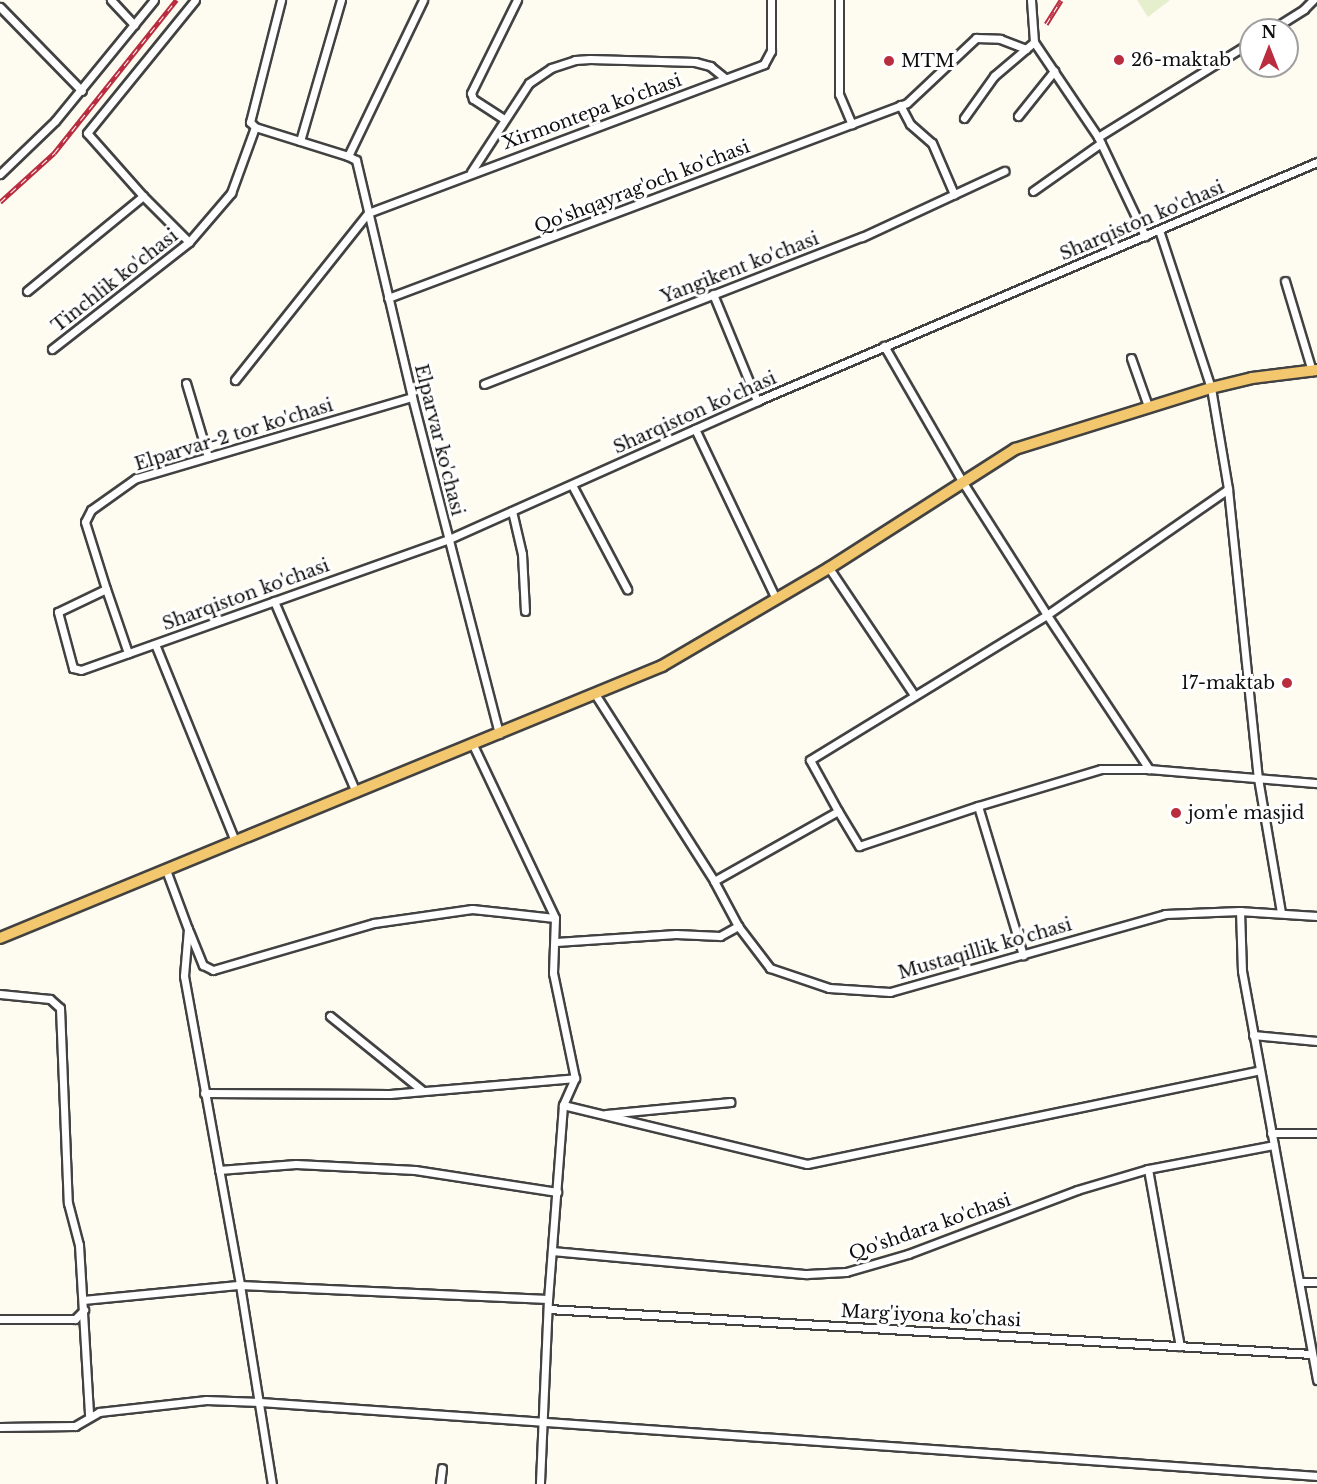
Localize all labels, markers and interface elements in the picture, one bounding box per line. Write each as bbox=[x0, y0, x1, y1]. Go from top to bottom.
north arrow bbox=[1239, 18, 1299, 78]
text: N bbox=[1261, 22, 1277, 42]
place label: 26-maktab bbox=[1131, 49, 1231, 71]
place label: MTM bbox=[901, 50, 955, 72]
marker: 26-maktab bbox=[1112, 53, 1126, 67]
marker: MTM bbox=[882, 54, 896, 68]
street label: Xirmontepa ko'chasi bbox=[499, 70, 685, 154]
street label: Qo'shqayrag'och ko'chasi bbox=[531, 136, 753, 238]
street label: Sharqiston ko'chasi bbox=[1057, 177, 1227, 265]
street label: Tinchlik ko'chasi bbox=[48, 225, 182, 337]
street label: Yangikent ko'chasi bbox=[658, 228, 822, 308]
street label: Elparvar ko'chasi bbox=[410, 362, 468, 518]
street label: Sharqiston ko'chasi bbox=[610, 367, 780, 459]
street label: Elparvar-2 tor ko'chasi bbox=[132, 394, 336, 476]
street label: Sharqiston ko'chasi bbox=[160, 555, 332, 635]
place label: 17-maktab bbox=[1181, 672, 1275, 694]
marker: 17-maktab bbox=[1280, 676, 1294, 690]
place label: jom'e masjid bbox=[1188, 802, 1304, 824]
marker: jom'e masjid bbox=[1169, 806, 1183, 820]
street label: Mustaqillik ko'chasi bbox=[896, 914, 1074, 984]
street label: Qo'shdara ko'chasi bbox=[846, 1189, 1014, 1265]
street label: Marg'iyona ko'chasi bbox=[840, 1300, 1022, 1332]

